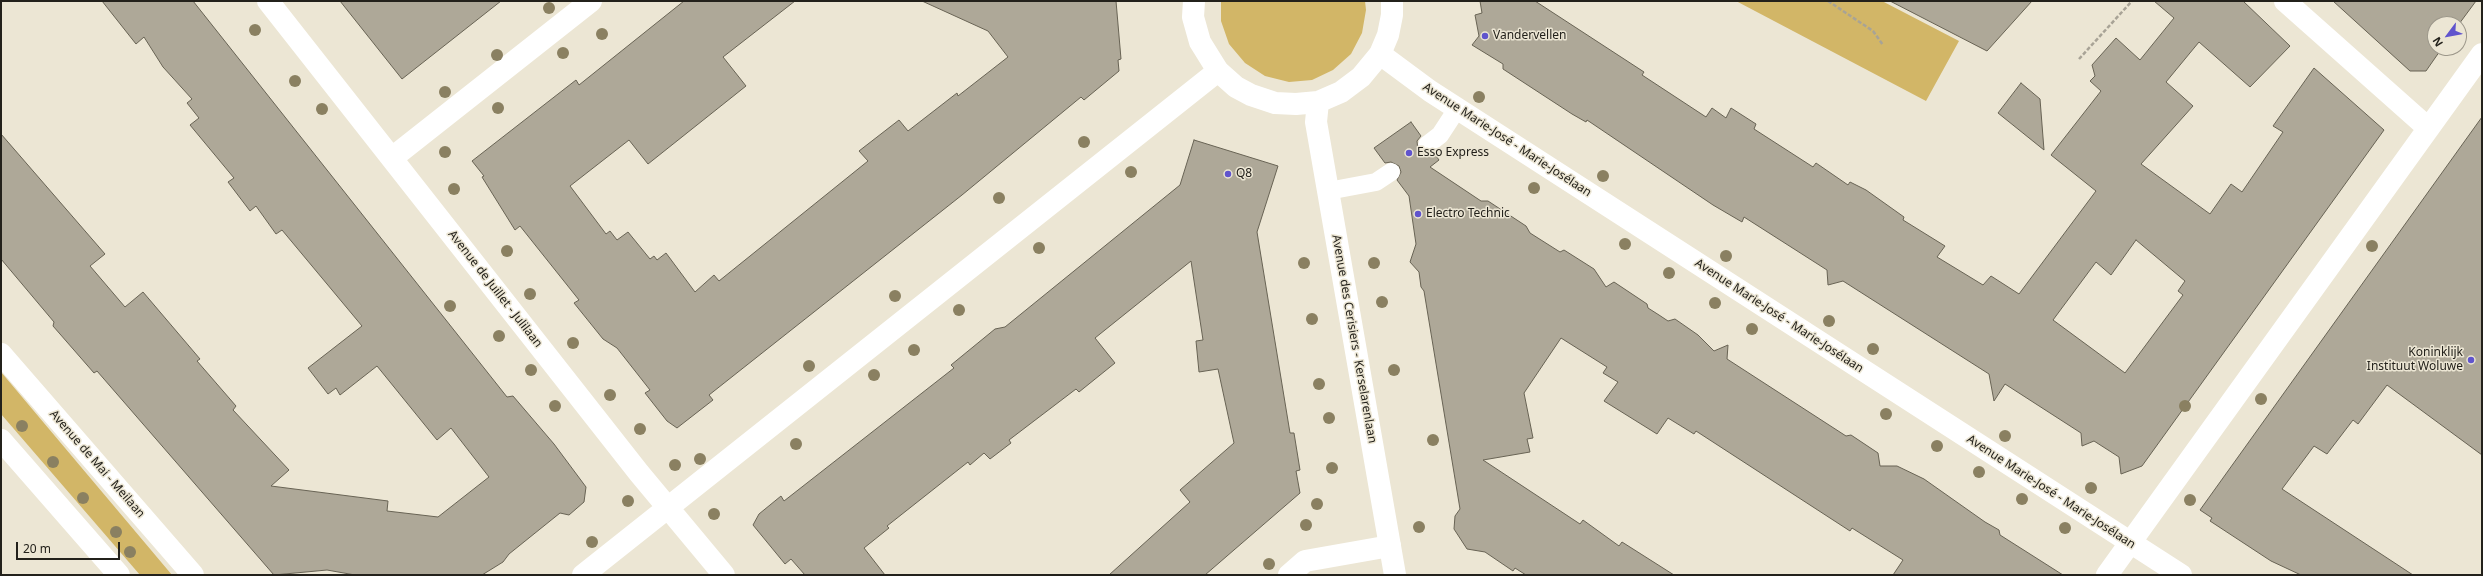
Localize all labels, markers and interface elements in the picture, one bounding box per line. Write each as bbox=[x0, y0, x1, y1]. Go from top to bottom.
north arrow bbox=[2427, 16, 2467, 56]
place label: Vandervellen bbox=[1493, 29, 1566, 43]
marker: Vandervellen bbox=[1480, 31, 1490, 41]
text: N bbox=[2429, 34, 2446, 50]
street label: Avenue Marie-José - Marie-Josélaan bbox=[1420, 80, 1594, 200]
place label: Esso Express bbox=[1417, 146, 1489, 160]
marker: Esso Express bbox=[1404, 148, 1414, 158]
place label: Q8 bbox=[1236, 167, 1252, 181]
marker: Q8 bbox=[1223, 169, 1233, 179]
place label: Electro Technic bbox=[1426, 207, 1510, 221]
marker: Electro Technic bbox=[1413, 209, 1423, 219]
street label: Avenue de Juillet - Julilaan bbox=[445, 228, 545, 350]
street label: Avenue des Cerisiers - Kerselarenlaan bbox=[1329, 234, 1379, 444]
street label: Avenue Marie-José - Marie-Josélaan bbox=[1692, 256, 1866, 376]
place label: Koninklijk Instituut Woluwe bbox=[2367, 346, 2463, 374]
marker: Koninklijk Instituut Woluwe bbox=[2466, 355, 2476, 365]
street label: Avenue de Mai - Meilaan bbox=[46, 407, 148, 521]
street label: Avenue Marie-José - Marie-Josélaan bbox=[1964, 432, 2138, 552]
scale bar bbox=[18, 534, 122, 560]
text: 20 m bbox=[23, 540, 51, 557]

